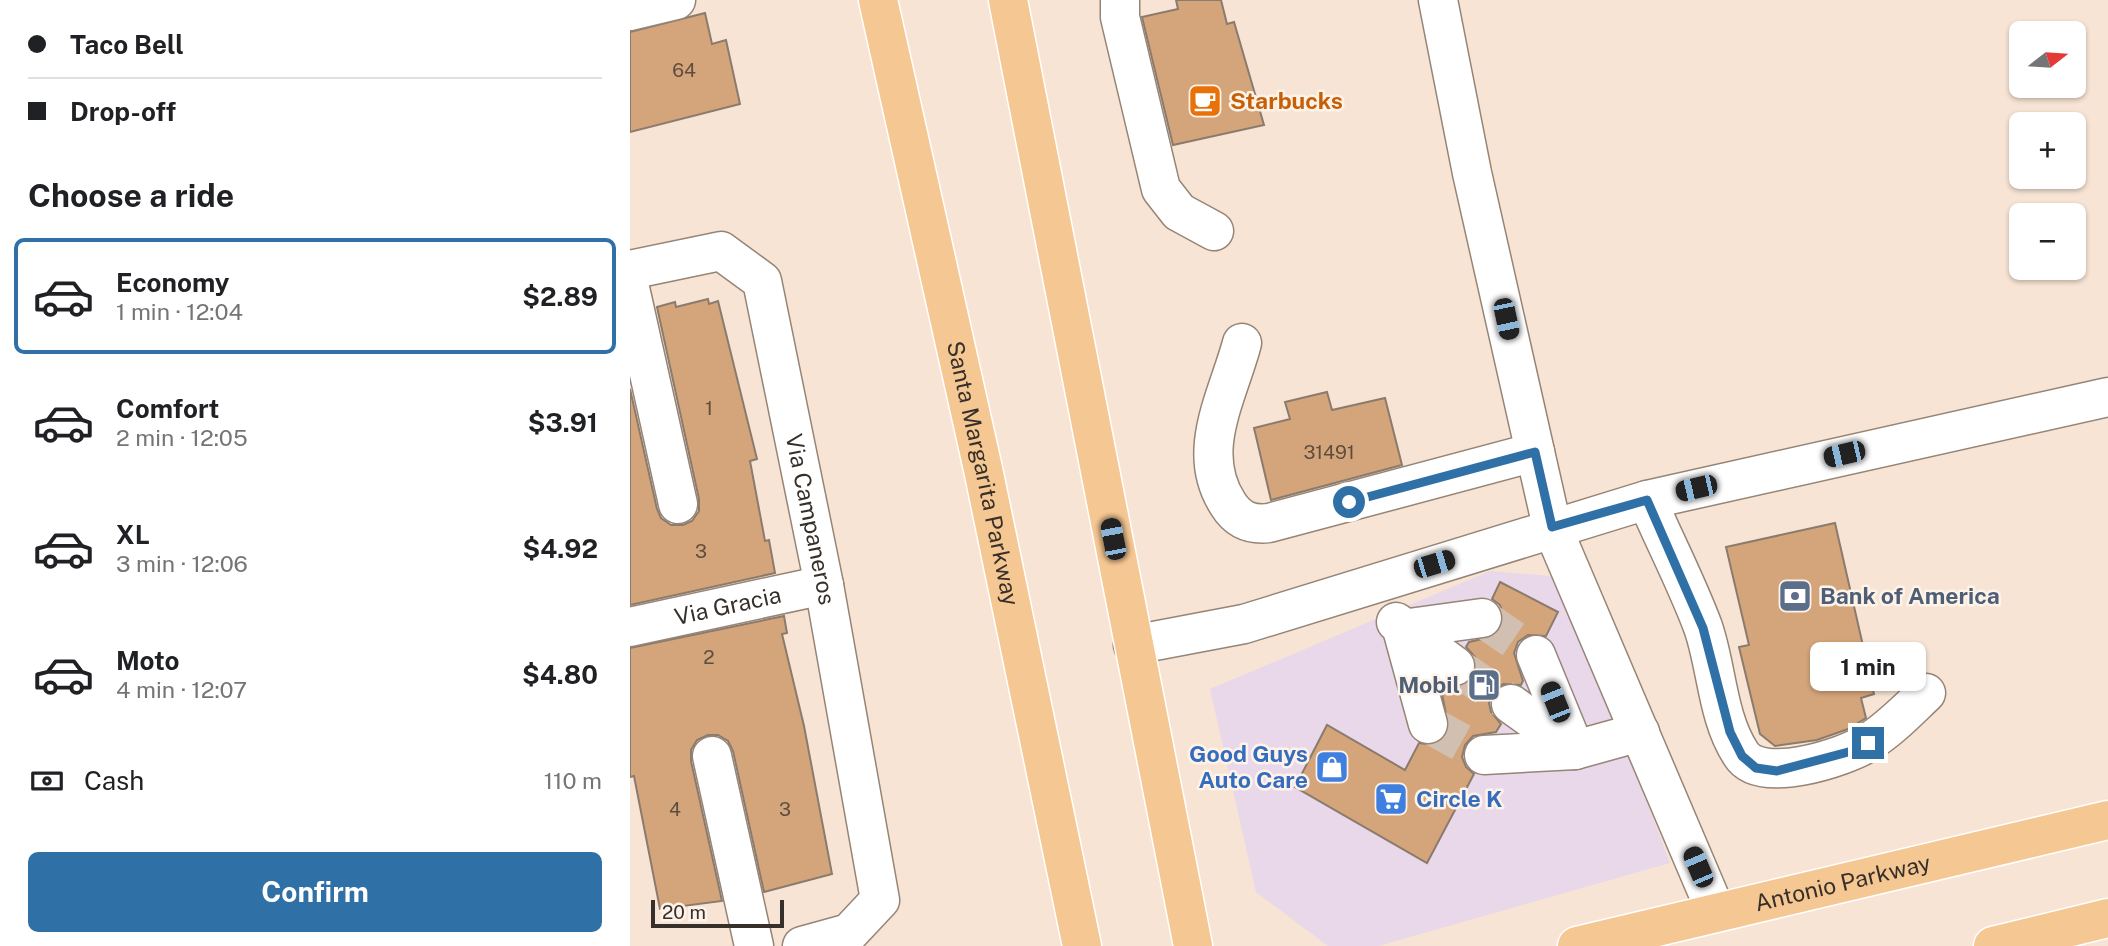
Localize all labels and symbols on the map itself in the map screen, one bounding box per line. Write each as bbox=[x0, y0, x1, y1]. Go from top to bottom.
north arrow bbox=[2009, 21, 2086, 98]
house number: 64 bbox=[672, 59, 696, 81]
cafe icon: Starbucks bbox=[1186, 82, 1224, 120]
place label: Starbucks bbox=[1230, 87, 1343, 114]
car bbox=[1492, 296, 1521, 342]
street label: Santa Margarita Parkway bbox=[942, 338, 1025, 608]
house number: 1 bbox=[705, 397, 713, 419]
street label: Via Campaneros bbox=[781, 431, 841, 607]
car bbox=[1822, 439, 1867, 469]
house number: 31491 bbox=[1303, 441, 1355, 463]
car bbox=[1674, 473, 1719, 503]
route start bbox=[1333, 486, 1365, 518]
car bbox=[1099, 516, 1128, 562]
house number: 3 bbox=[695, 540, 707, 562]
car bbox=[1411, 548, 1458, 580]
bank icon: Bank of America bbox=[1776, 577, 1814, 615]
street label: Via Gracia bbox=[672, 581, 783, 630]
place label: Bank of America bbox=[1820, 582, 2000, 609]
callout: 1 min bbox=[1810, 642, 1926, 690]
house number: 2 bbox=[703, 646, 715, 668]
fuel station icon: Mobil bbox=[1465, 666, 1503, 704]
place label: Mobil bbox=[1398, 671, 1460, 698]
car bbox=[1538, 679, 1573, 725]
route end bbox=[1852, 727, 1884, 759]
place label: Good Guys Auto Care bbox=[1189, 740, 1308, 793]
shop icon: Good Guys Auto Care bbox=[1313, 748, 1351, 786]
supermarket icon: Circle K bbox=[1372, 780, 1410, 818]
place label: Circle K bbox=[1416, 785, 1502, 812]
house number: 4 bbox=[669, 798, 681, 820]
house number: 3 bbox=[779, 798, 791, 820]
car bbox=[1681, 844, 1716, 890]
street label: Antonio Parkway bbox=[1752, 849, 1933, 916]
scale bar bbox=[651, 897, 784, 929]

